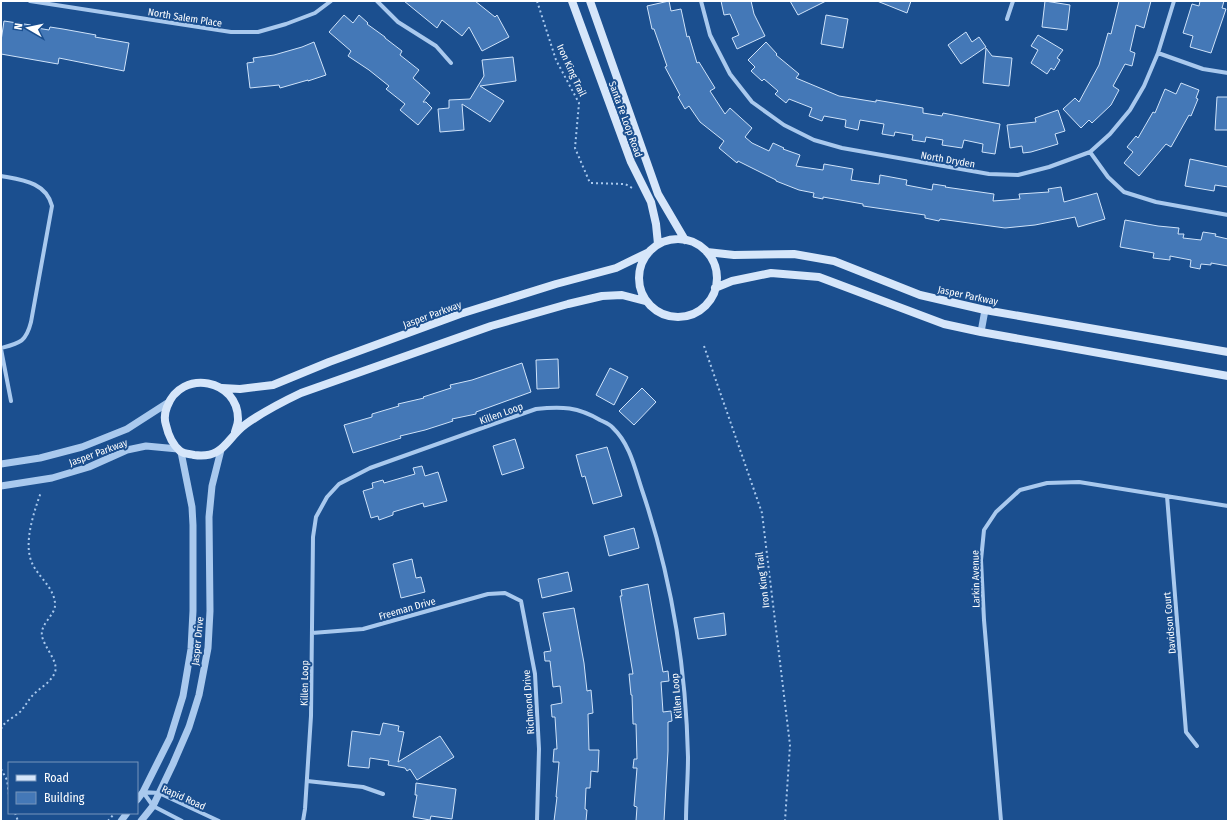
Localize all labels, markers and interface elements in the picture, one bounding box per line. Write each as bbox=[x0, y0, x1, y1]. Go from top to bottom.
street label: North Salem Place bbox=[147, 6, 223, 30]
north arrow bbox=[8, 8, 48, 48]
text: N bbox=[12, 22, 26, 31]
street label: Iron King Trail bbox=[554, 42, 589, 99]
street label: Santa Fe Loop Road bbox=[606, 80, 644, 159]
street label: North Dryden bbox=[920, 149, 976, 171]
street label: Jasper Parkway bbox=[937, 284, 1000, 308]
street label: Jasper Parkway bbox=[401, 299, 464, 331]
street label: Killen Loop bbox=[478, 400, 525, 427]
street label: Jasper Parkway bbox=[67, 437, 130, 469]
street label: Larkin Avenue bbox=[969, 550, 983, 608]
street label: Iron King Trail bbox=[754, 551, 772, 609]
street label: Davidson Court bbox=[1161, 591, 1179, 654]
street label: Freeman Drive bbox=[378, 595, 437, 623]
street label: Jasper Drive bbox=[189, 616, 207, 666]
street label: Killen Loop bbox=[299, 660, 311, 706]
street label: Richmond Drive bbox=[521, 669, 537, 735]
street label: Killen Loop bbox=[669, 673, 685, 719]
legend bbox=[8, 762, 138, 814]
text: Road bbox=[44, 771, 69, 785]
street label: Rapid Road bbox=[160, 783, 207, 813]
text: Building bbox=[44, 791, 85, 805]

